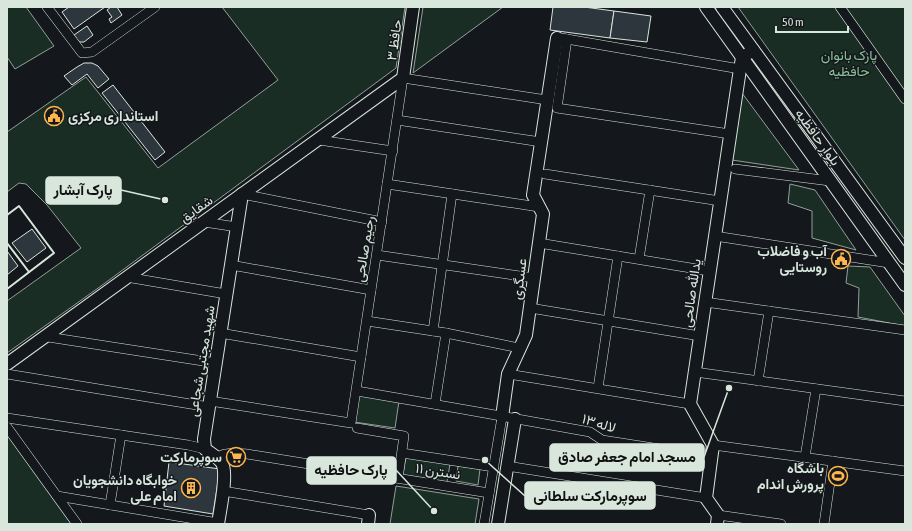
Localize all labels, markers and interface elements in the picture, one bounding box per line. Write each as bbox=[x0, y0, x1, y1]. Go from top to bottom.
scale bar bbox=[776, 8, 848, 34]
text: 50 m bbox=[782, 15, 804, 29]
street label: حافظ ۳ bbox=[383, 18, 405, 62]
park label: پارک بانوان حافظیه bbox=[821, 47, 877, 79]
public building icon: استانداری مرکزی bbox=[43, 105, 65, 127]
street label: بلوار حافظیه bbox=[791, 106, 844, 169]
place label: استانداری مرکزی bbox=[68, 108, 158, 125]
callout: پارک آبشار bbox=[46, 177, 121, 204]
text: پارک آبشار bbox=[52, 181, 113, 200]
street label: شقایق bbox=[176, 192, 216, 227]
street label: رحیم صالحی bbox=[351, 214, 378, 283]
place label: آب و فاضلاب روستایی bbox=[757, 243, 828, 276]
public building icon: آب و فاضلاب روستایی bbox=[830, 248, 852, 270]
street label: عسگری bbox=[508, 257, 531, 301]
street label: یدالله صالحی bbox=[678, 258, 705, 329]
street label: شهید مجتبی شجاعی bbox=[184, 304, 219, 418]
street label: لاله ۱۳ bbox=[580, 410, 618, 436]
callout: مسجد امام جعفر صادق bbox=[550, 444, 704, 471]
supermarket icon: سوپرمارکت bbox=[225, 446, 247, 468]
text: مسجد امام جعفر صادق bbox=[558, 448, 696, 467]
place label: سوپرمارکت bbox=[160, 449, 222, 467]
callout: پارک حافظیه bbox=[307, 457, 396, 484]
street label: نسترن ۱۱ bbox=[414, 460, 462, 483]
place label: باشگاه پرورش اندام bbox=[757, 460, 824, 494]
text: پارک حافظیه bbox=[314, 461, 388, 480]
sports icon: باشگاه پرورش اندام bbox=[827, 465, 849, 487]
place label: خوابگاه دانشجویان امام علی bbox=[73, 472, 177, 505]
building icon: خوابگاه دانشجویان امام علی bbox=[180, 477, 202, 499]
callout: سوپرمارکت سلطانی bbox=[525, 482, 655, 509]
text: سوپرمارکت سلطانی bbox=[533, 487, 647, 506]

